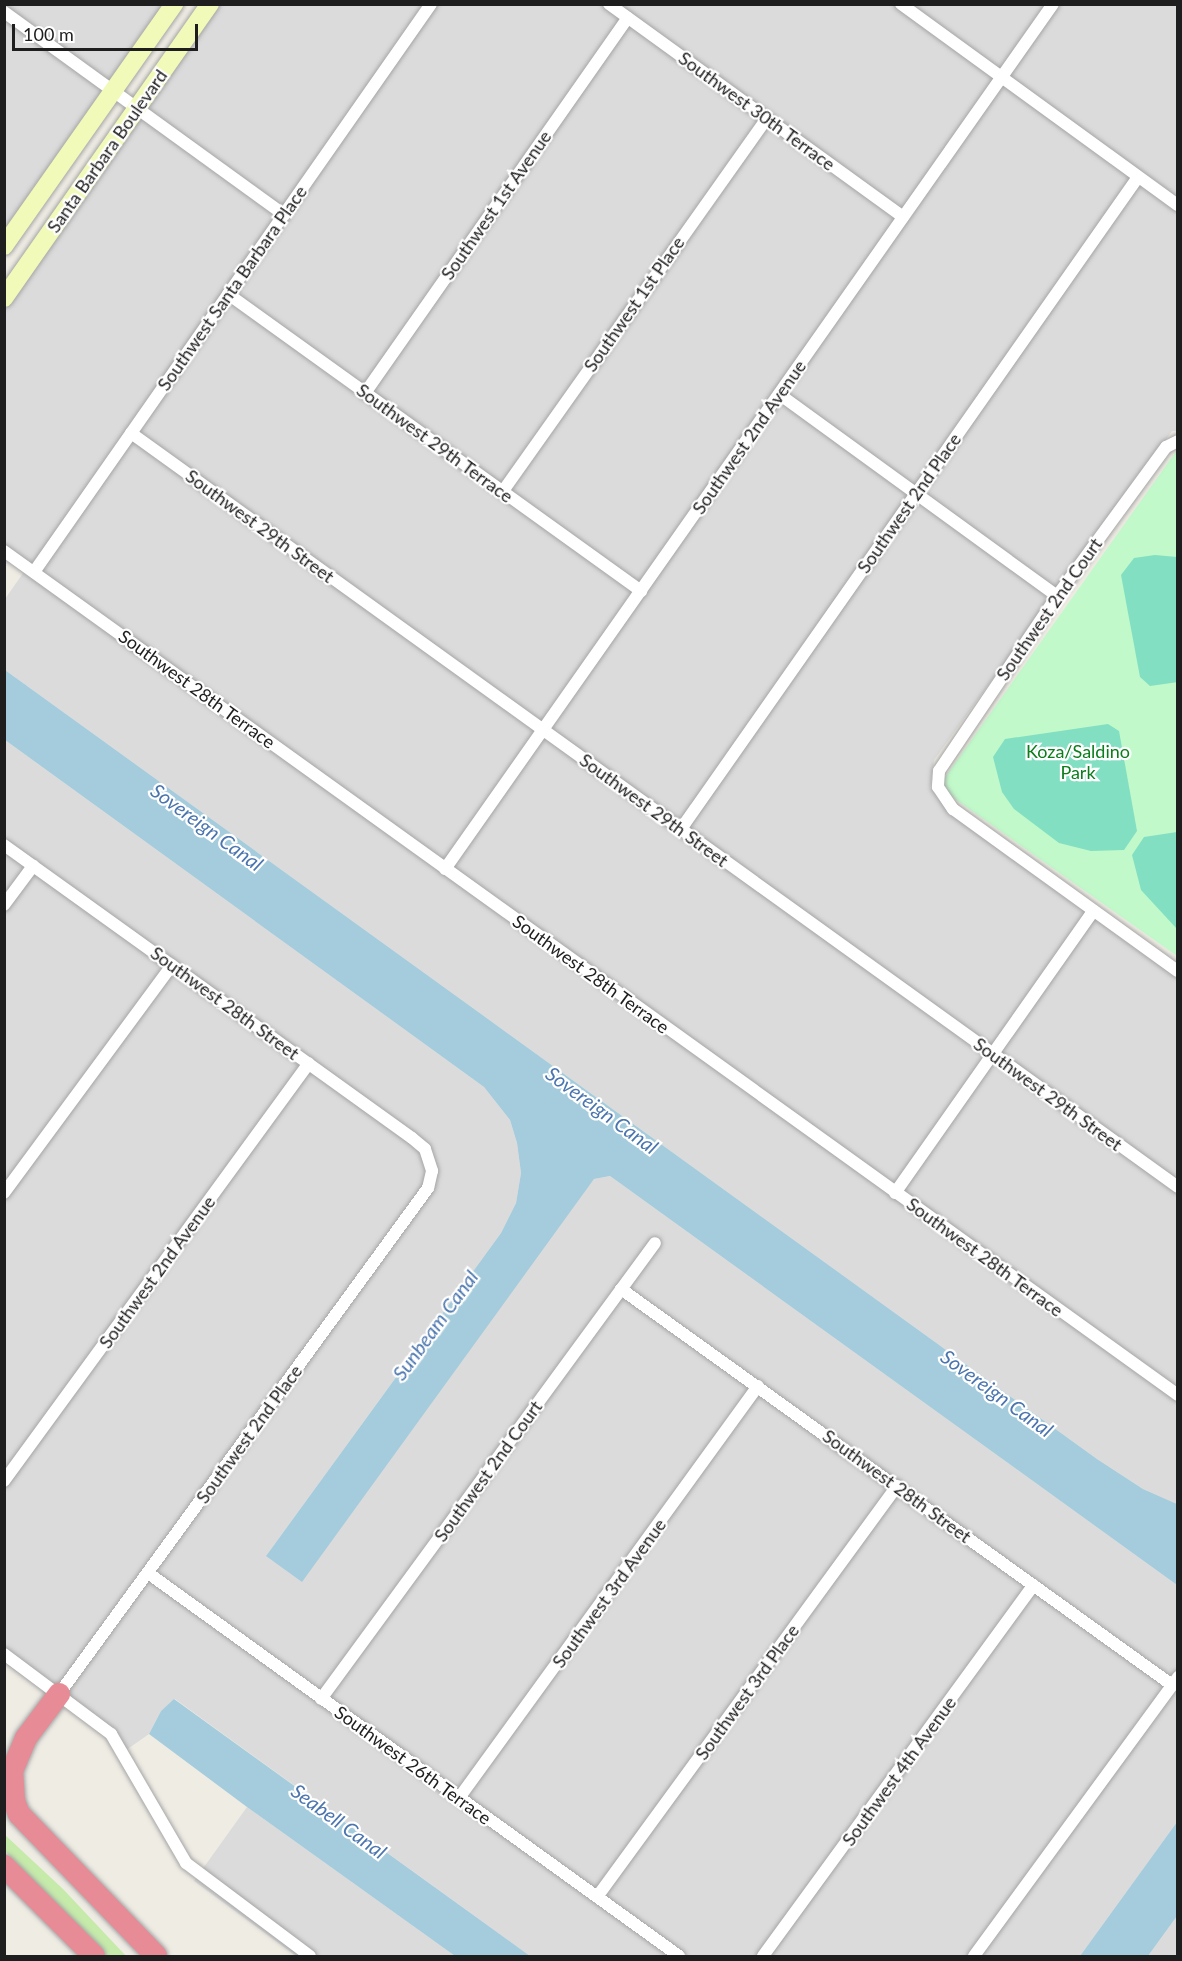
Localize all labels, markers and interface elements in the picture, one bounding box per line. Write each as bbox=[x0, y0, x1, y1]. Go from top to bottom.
scale bar bbox=[15, 12, 201, 50]
text: 100 m bbox=[23, 23, 74, 45]
street label: Southwest 30th Terrace bbox=[674, 47, 840, 175]
street label: Santa Barbara Boulevard bbox=[42, 65, 172, 237]
street label: Southwest 1st Avenue bbox=[436, 126, 556, 284]
street label: Southwest Santa Barbara Place bbox=[153, 181, 311, 395]
street label: Southwest 1st Place bbox=[579, 232, 689, 376]
street label: Southwest 2nd Avenue bbox=[688, 356, 810, 518]
street label: Southwest 29th Terrace bbox=[352, 379, 518, 507]
street label: Southwest 2nd Place bbox=[853, 429, 965, 577]
street label: Southwest 29th Street bbox=[182, 465, 338, 587]
street label: Southwest 2nd Court bbox=[992, 534, 1106, 684]
street label: Southwest 28th Terrace bbox=[114, 625, 280, 753]
park label: Koza/Saldino Park bbox=[1026, 741, 1130, 783]
street label: Southwest 29th Street bbox=[576, 749, 732, 871]
water label: Sovereign Canal bbox=[146, 778, 268, 876]
street label: Southwest 28th Terrace bbox=[508, 910, 674, 1038]
street label: Southwest 28th Street bbox=[147, 942, 303, 1064]
street label: Southwest 29th Street bbox=[970, 1033, 1126, 1155]
water label: Sovereign Canal bbox=[541, 1061, 663, 1159]
street label: Southwest 2nd Avenue bbox=[94, 1191, 220, 1353]
street label: Southwest 28th Terrace bbox=[902, 1193, 1068, 1321]
water label: Sunbeam Canal bbox=[387, 1265, 483, 1385]
water label: Sovereign Canal bbox=[936, 1344, 1058, 1442]
street label: Southwest 2nd Place bbox=[192, 1361, 306, 1507]
street label: Southwest 2nd Court bbox=[430, 1396, 546, 1546]
street label: Southwest 28th Street bbox=[819, 1425, 975, 1547]
street label: Southwest 3rd Avenue bbox=[547, 1514, 671, 1672]
street label: Southwest 3rd Place bbox=[691, 1620, 803, 1764]
street label: Southwest 4th Avenue bbox=[837, 1692, 961, 1850]
street label: Southwest 26th Terrace bbox=[330, 1701, 496, 1829]
water label: Seabell Canal bbox=[287, 1778, 391, 1864]

